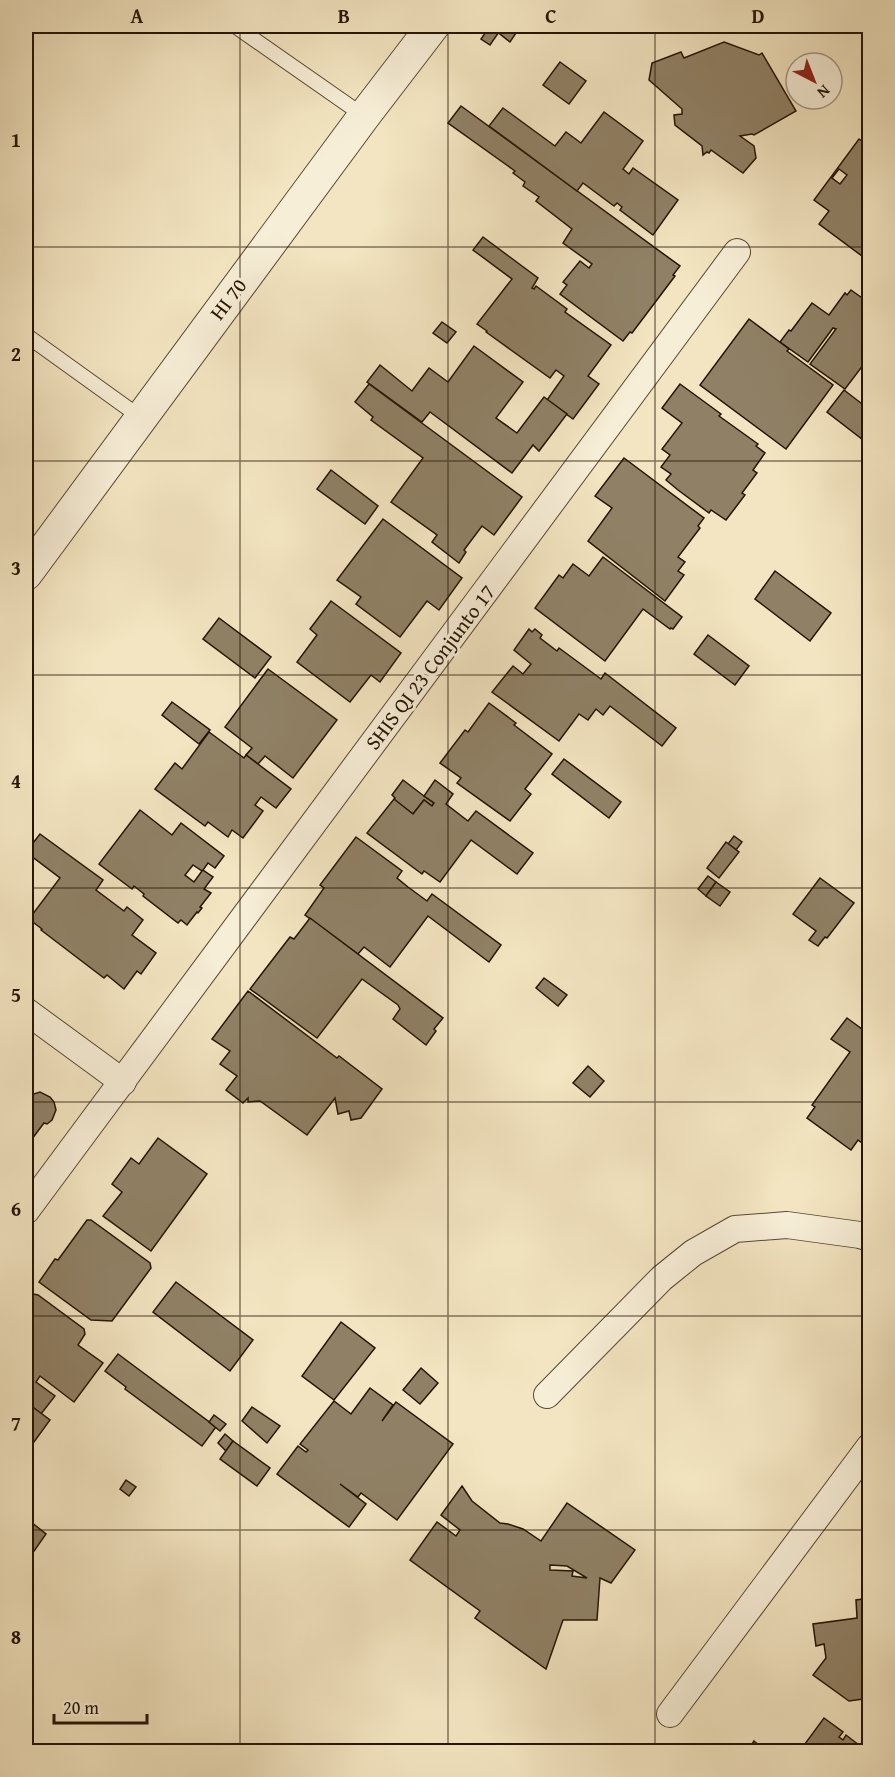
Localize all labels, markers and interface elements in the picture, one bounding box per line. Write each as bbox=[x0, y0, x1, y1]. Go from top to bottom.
text: A bbox=[131, 1, 144, 30]
text: B bbox=[338, 1, 350, 30]
text: C bbox=[545, 1, 557, 30]
text: D bbox=[751, 1, 765, 30]
north arrow bbox=[784, 51, 844, 111]
text: N bbox=[812, 80, 836, 105]
text: 1 bbox=[11, 125, 21, 154]
street label: HI 70 bbox=[202, 272, 254, 326]
text: 2 bbox=[11, 339, 21, 368]
text: 3 bbox=[11, 553, 21, 582]
street label: SHIS QI 23 Conjunto 17 bbox=[357, 578, 503, 756]
text: 4 bbox=[11, 766, 21, 795]
text: 5 bbox=[11, 980, 21, 1009]
text: 6 bbox=[11, 1194, 21, 1223]
text: 7 bbox=[11, 1408, 21, 1437]
text: 8 bbox=[11, 1622, 21, 1651]
scale bar bbox=[54, 1687, 147, 1725]
text: 20 m bbox=[63, 1694, 99, 1721]

